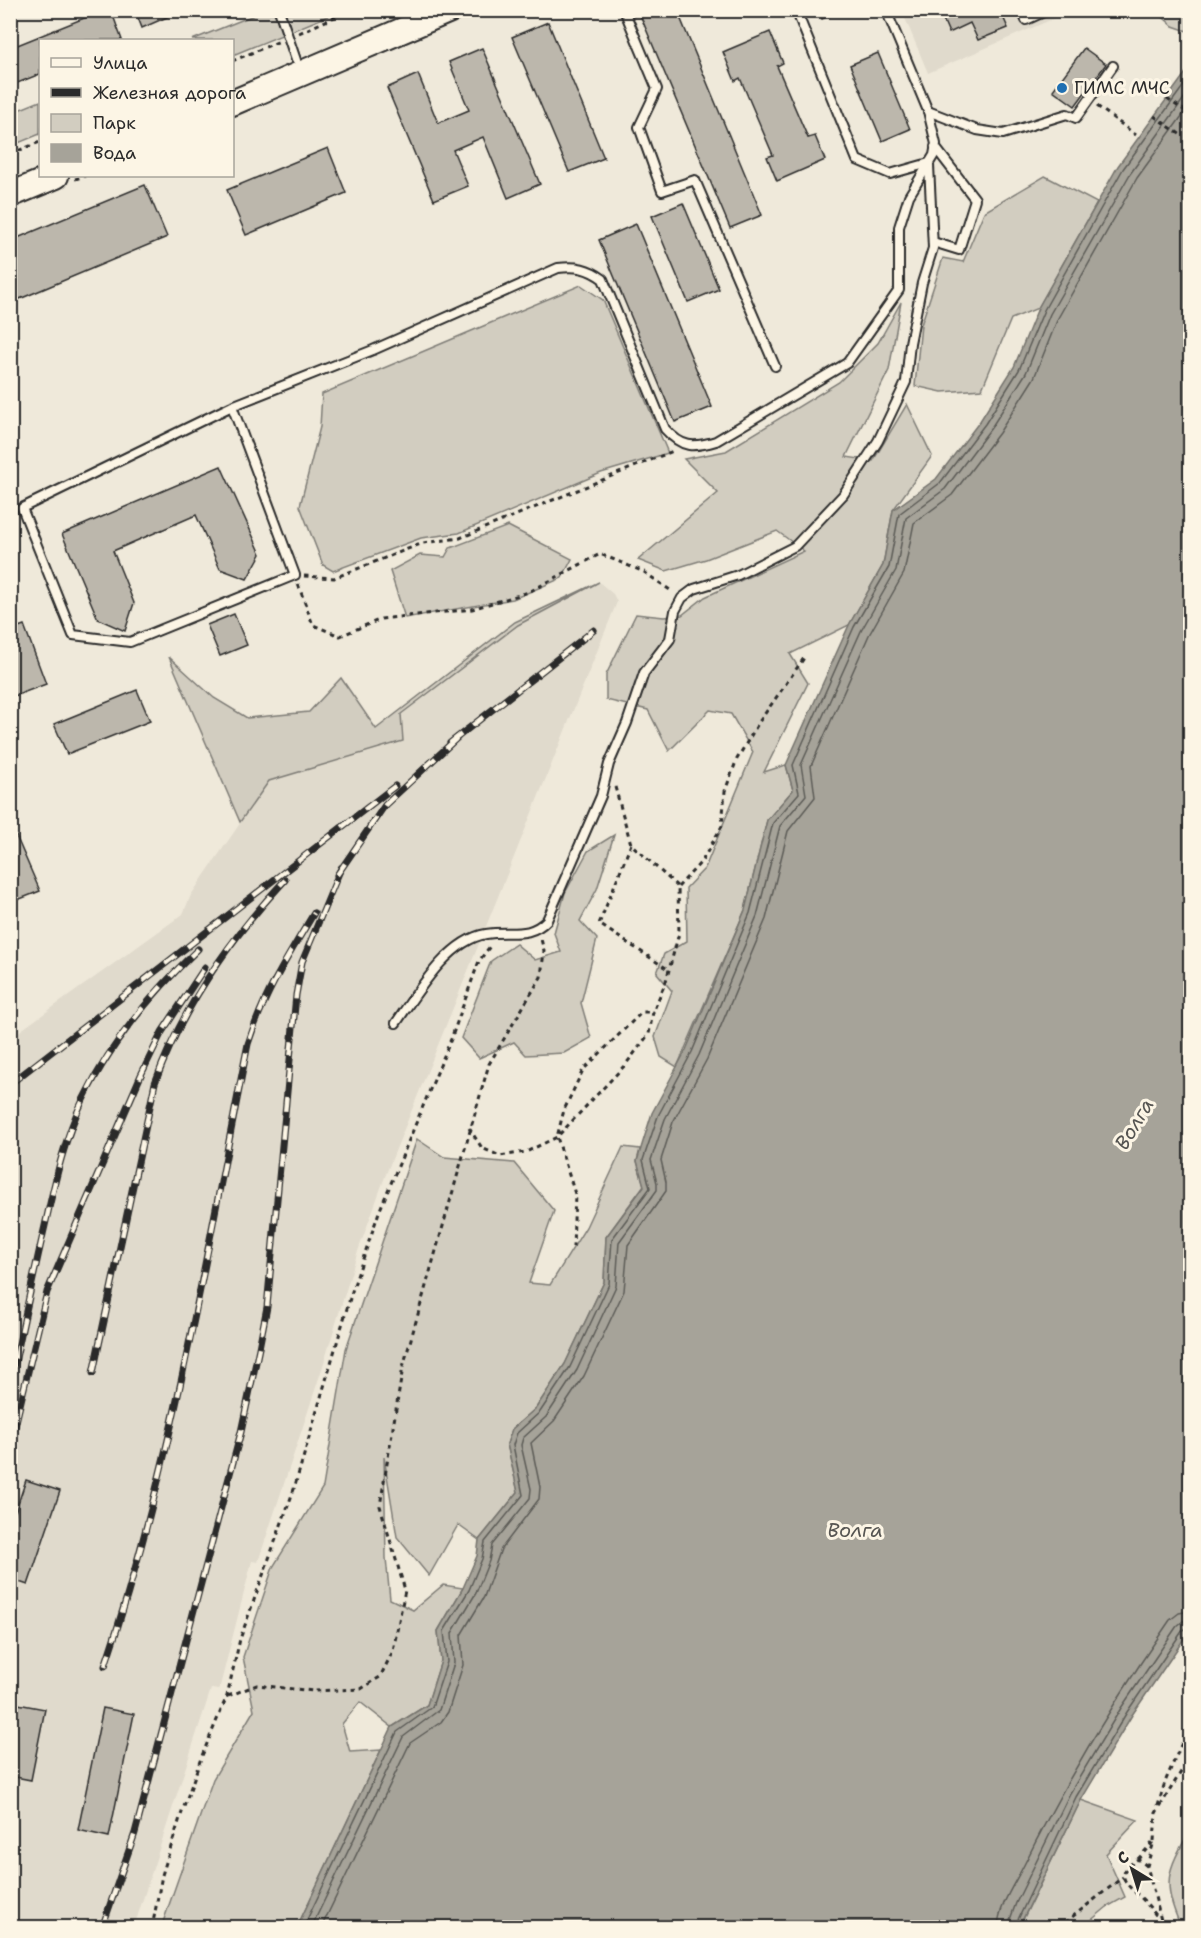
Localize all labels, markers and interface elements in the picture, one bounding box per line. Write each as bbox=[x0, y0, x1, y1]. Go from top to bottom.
legend bbox=[39, 39, 234, 177]
text: Улица bbox=[93, 51, 147, 75]
place label: ГИМС МЧС bbox=[1074, 76, 1170, 100]
text: Железная дорога bbox=[93, 81, 246, 105]
marker: ГИМС МЧС bbox=[1055, 81, 1069, 95]
text: Парк bbox=[93, 111, 136, 135]
text: Вода bbox=[93, 141, 136, 165]
water label: Волга bbox=[1109, 1094, 1159, 1154]
water label: Волга bbox=[827, 1517, 883, 1543]
north arrow bbox=[1102, 1839, 1162, 1899]
text: С bbox=[1113, 1846, 1134, 1869]

